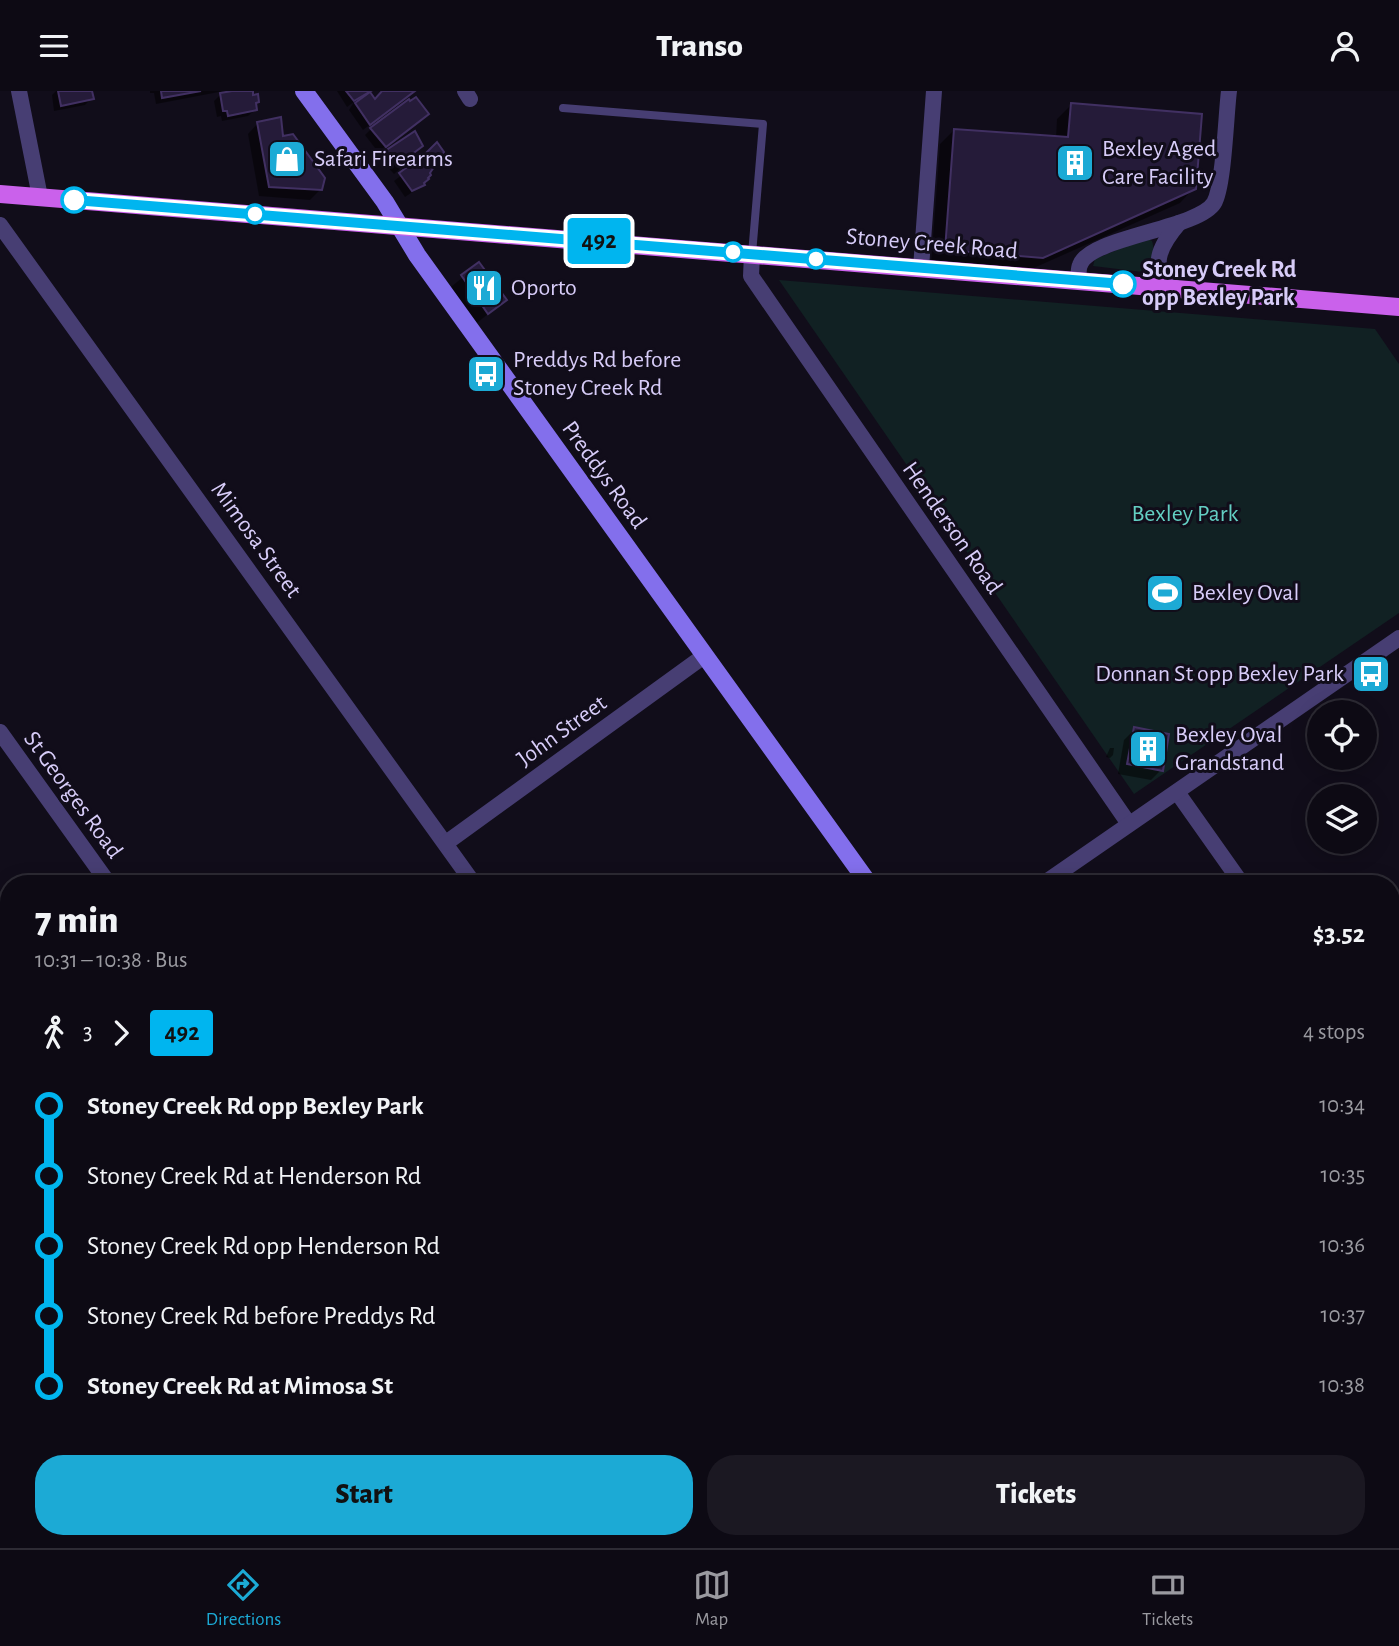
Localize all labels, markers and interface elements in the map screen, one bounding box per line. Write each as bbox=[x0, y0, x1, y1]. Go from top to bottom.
icon: menu bbox=[35, 27, 73, 65]
icon: person bbox=[1326, 27, 1364, 65]
text: Transo bbox=[656, 30, 743, 62]
place label: Bexley Aged Care Facility bbox=[1102, 137, 1216, 189]
shop icon: Safari Firearms bbox=[266, 138, 308, 180]
building icon: Bexley Aged Care Facility bbox=[1054, 142, 1096, 184]
place label: Safari Firearms bbox=[314, 147, 453, 171]
unlabelled marker bbox=[61, 187, 87, 213]
unlabelled marker bbox=[245, 204, 265, 224]
line badge: 492 bbox=[559, 218, 639, 264]
street label: Stoney Creek Road bbox=[845, 225, 1019, 263]
text: 492 bbox=[582, 229, 616, 253]
unlabelled marker bbox=[723, 242, 743, 262]
unlabelled marker bbox=[806, 249, 826, 269]
place label: Stoney Creek Rd opp Bexley Park bbox=[1142, 258, 1297, 310]
restaurant icon: Oporto bbox=[463, 267, 505, 309]
marker: Stoney Creek Rd opp Bexley Park bbox=[1110, 271, 1136, 297]
place label: Oporto bbox=[511, 276, 577, 300]
place label: Preddys Rd before Stoney Creek Rd bbox=[513, 348, 681, 400]
bus stop icon: Preddys Rd before Stoney Creek Rd bbox=[465, 353, 507, 395]
street label: Preddys Road bbox=[557, 417, 651, 533]
street label: Henderson Road bbox=[898, 458, 1006, 598]
street label: Mimosa Street bbox=[206, 478, 306, 602]
park label: Bexley Park bbox=[1132, 502, 1238, 526]
sports icon: Bexley Oval bbox=[1144, 572, 1186, 614]
place label: Bexley Oval bbox=[1192, 581, 1299, 605]
bus stop icon: Donnan St opp Bexley Park bbox=[1350, 653, 1392, 695]
place label: Donnan St opp Bexley Park bbox=[1095, 662, 1344, 686]
street label: John Street bbox=[513, 691, 611, 771]
map controls bbox=[1307, 700, 1377, 854]
button: locate bbox=[1307, 700, 1377, 770]
place label: Bexley Oval Grandstand bbox=[1175, 723, 1284, 775]
street label: St Georges Road bbox=[19, 727, 127, 863]
building icon: Bexley Oval Grandstand bbox=[1127, 728, 1169, 770]
button: layers bbox=[1307, 784, 1377, 854]
text: 7 min bbox=[35, 902, 119, 940]
text: $3.52 bbox=[1313, 921, 1365, 947]
text: 10:31 – 10:38 · Bus bbox=[35, 949, 187, 972]
icon: walk bbox=[35, 1014, 73, 1052]
icon: forward bbox=[102, 1014, 140, 1052]
text: 3 bbox=[83, 1021, 92, 1044]
text: 492 bbox=[164, 1021, 199, 1045]
text: 4 stops bbox=[1303, 1021, 1365, 1044]
text: Stoney Creek Rd opp Bexley Park bbox=[87, 1093, 424, 1119]
text: 10:34 bbox=[1319, 1094, 1365, 1117]
text: Stoney Creek Rd at Henderson Rd bbox=[87, 1163, 421, 1189]
text: 10:35 bbox=[1321, 1164, 1365, 1187]
text: Stoney Creek Rd opp Henderson Rd bbox=[87, 1233, 440, 1259]
text: 10:36 bbox=[1319, 1234, 1365, 1257]
text: Stoney Creek Rd before Preddys Rd bbox=[87, 1303, 436, 1329]
text: 10:37 bbox=[1321, 1304, 1365, 1327]
text: Stoney Creek Rd at Mimosa St bbox=[87, 1373, 393, 1399]
text: 10:38 bbox=[1319, 1374, 1365, 1397]
button: Start bbox=[35, 1455, 693, 1535]
button: Tickets bbox=[707, 1455, 1365, 1535]
tab: Directions bbox=[206, 1566, 281, 1631]
tab: Map bbox=[693, 1566, 731, 1631]
tab: Tickets bbox=[1142, 1566, 1193, 1631]

